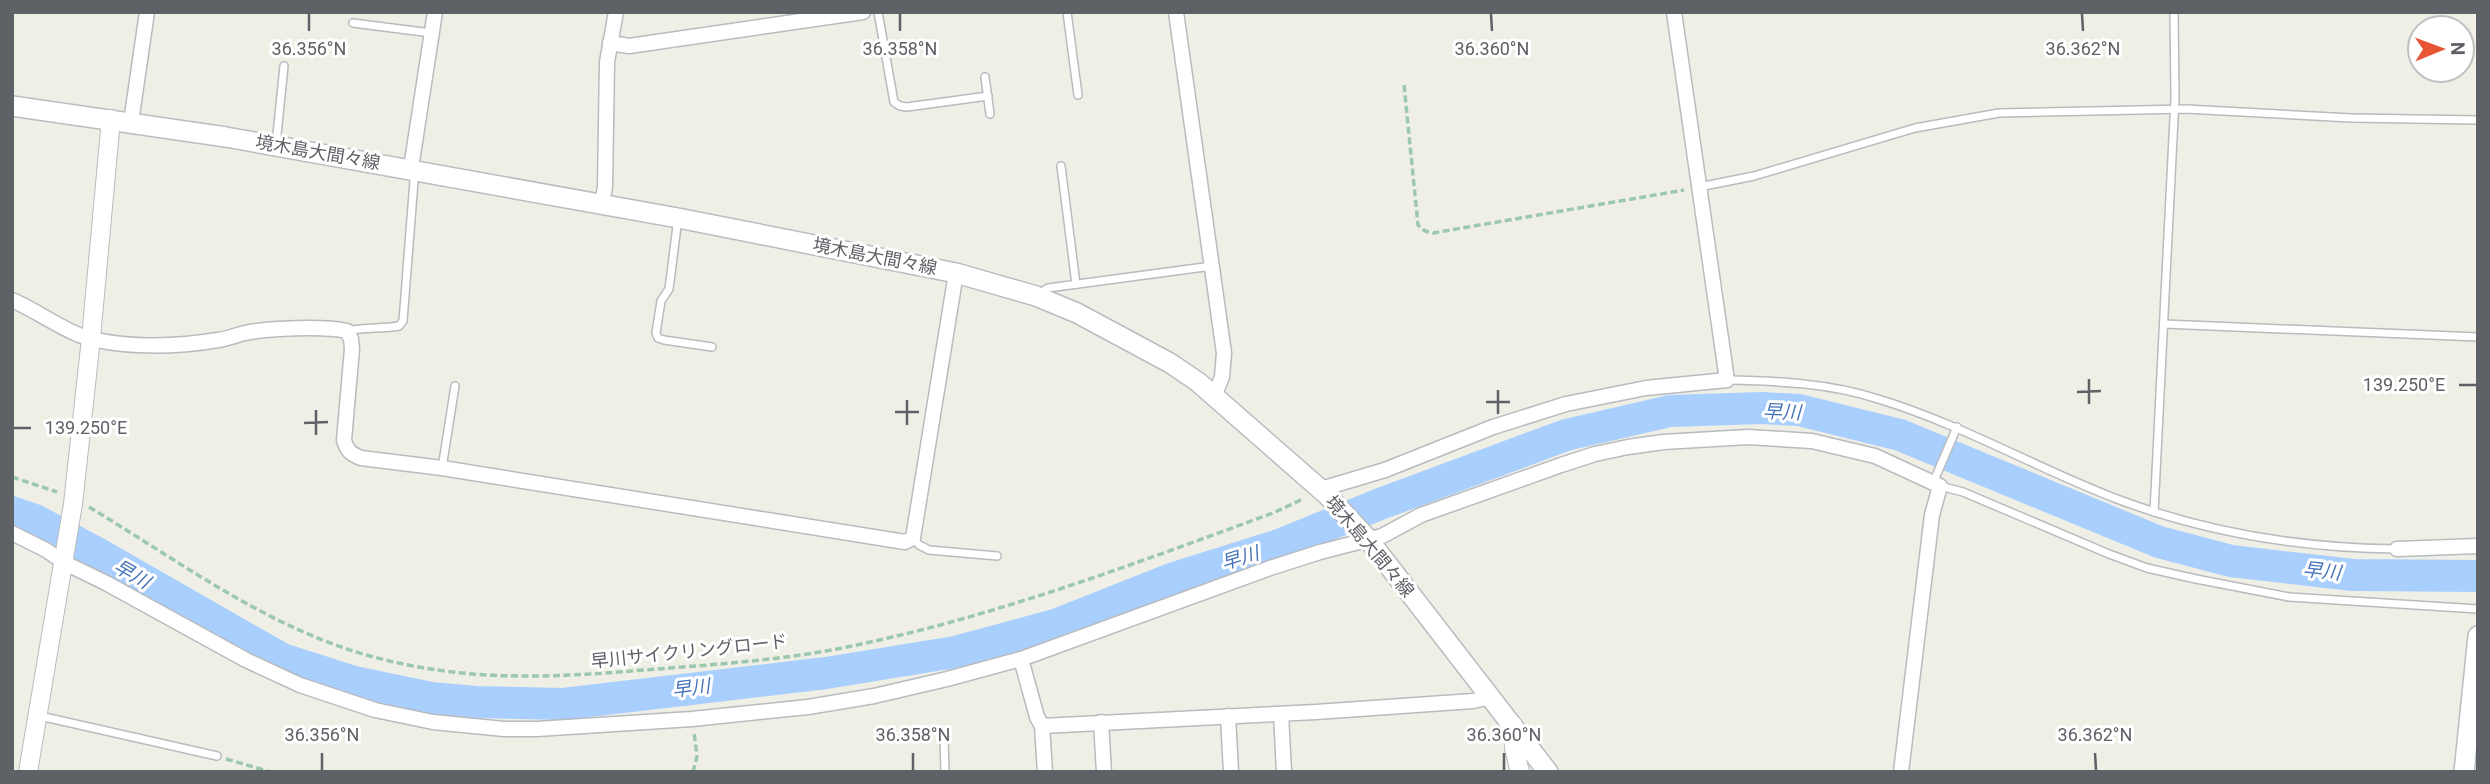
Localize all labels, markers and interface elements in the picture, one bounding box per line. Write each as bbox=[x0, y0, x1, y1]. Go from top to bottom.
north arrow bbox=[2406, 14, 2476, 84]
text: 36.356°N bbox=[272, 38, 346, 59]
text: 36.358°N bbox=[863, 38, 937, 59]
text: 36.360°N bbox=[1455, 38, 1529, 59]
text: 36.362°N bbox=[2046, 38, 2120, 59]
text: N bbox=[2446, 42, 2469, 56]
street label: 境木島大間々線 bbox=[254, 131, 382, 173]
street label: 境木島大間々線 bbox=[811, 234, 939, 278]
text: 139.250°E bbox=[2363, 374, 2445, 395]
water label: 早川 bbox=[1763, 400, 1803, 424]
text: 139.250°E bbox=[45, 417, 127, 438]
street label: 境木島大間々線 bbox=[1321, 491, 1419, 601]
water label: 早川 bbox=[1218, 541, 1263, 575]
water label: 早川 bbox=[110, 555, 156, 594]
water label: 早川 bbox=[2302, 558, 2344, 585]
street label: 早川サイクリングロード bbox=[590, 630, 788, 672]
water label: 早川 bbox=[671, 674, 713, 702]
text: 36.356°N bbox=[285, 724, 359, 745]
text: 36.358°N bbox=[876, 724, 950, 745]
text: 36.360°N bbox=[1467, 724, 1541, 745]
text: 36.362°N bbox=[2058, 724, 2132, 745]

